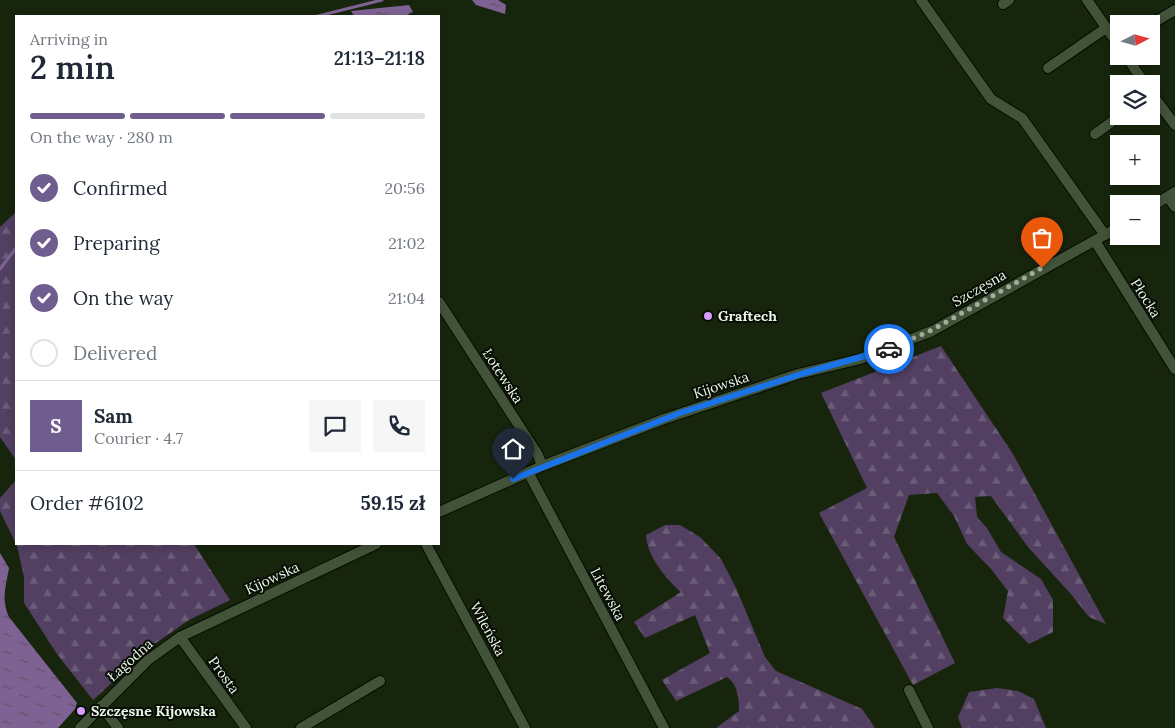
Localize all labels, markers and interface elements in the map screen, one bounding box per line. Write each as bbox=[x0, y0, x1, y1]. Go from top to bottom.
north arrow bbox=[1110, 15, 1160, 65]
map controls bbox=[1110, 15, 1160, 245]
text: Arriving in bbox=[30, 29, 108, 49]
text: 21:13–21:18 bbox=[334, 46, 425, 70]
text: 2 min bbox=[30, 47, 115, 88]
button: layers bbox=[1110, 75, 1160, 125]
text: On the way · 280 m bbox=[30, 127, 173, 147]
button: + bbox=[1110, 135, 1160, 185]
icon: check bbox=[30, 174, 58, 202]
text: Confirmed bbox=[73, 176, 168, 200]
text: 20:56 bbox=[385, 178, 425, 198]
button: − bbox=[1110, 195, 1160, 245]
pin bbox=[1021, 217, 1063, 268]
icon: bag bbox=[1028, 224, 1056, 252]
icon: check bbox=[30, 229, 58, 257]
text: Preparing bbox=[73, 231, 160, 255]
text: 21:02 bbox=[388, 233, 425, 253]
street label: Szczęsna bbox=[949, 265, 1009, 311]
street label: Płocka bbox=[1127, 275, 1165, 321]
icon: check bbox=[30, 284, 58, 312]
text: On the way bbox=[73, 286, 173, 310]
text: 21:04 bbox=[388, 288, 425, 308]
place label: Graftech bbox=[718, 307, 777, 325]
marker: Graftech bbox=[702, 310, 714, 322]
courier bbox=[864, 324, 914, 374]
icon: car bbox=[875, 335, 903, 363]
text: Delivered bbox=[73, 341, 157, 365]
street label: Łotewska bbox=[479, 345, 527, 407]
street label: Kijowska bbox=[691, 368, 751, 402]
button: chat bbox=[309, 400, 361, 452]
button: phone bbox=[373, 400, 425, 452]
text: Sam bbox=[94, 404, 133, 428]
text: S bbox=[50, 414, 62, 438]
text: Courier · 4.7 bbox=[94, 428, 183, 448]
pin bbox=[492, 428, 534, 479]
icon: home bbox=[499, 435, 527, 463]
text: Order #6102 bbox=[30, 491, 144, 515]
text: 59.15 zł bbox=[361, 491, 425, 515]
street label: Kijowska bbox=[242, 558, 302, 598]
street label: Litewska bbox=[587, 564, 629, 624]
street label: Wileńska bbox=[466, 599, 510, 659]
street label: Łagodna bbox=[103, 635, 157, 685]
street label: Prosta bbox=[204, 653, 244, 697]
place label: Szczęsne Kijowska bbox=[91, 702, 216, 720]
marker: Szczęsne Kijowska bbox=[75, 705, 87, 717]

